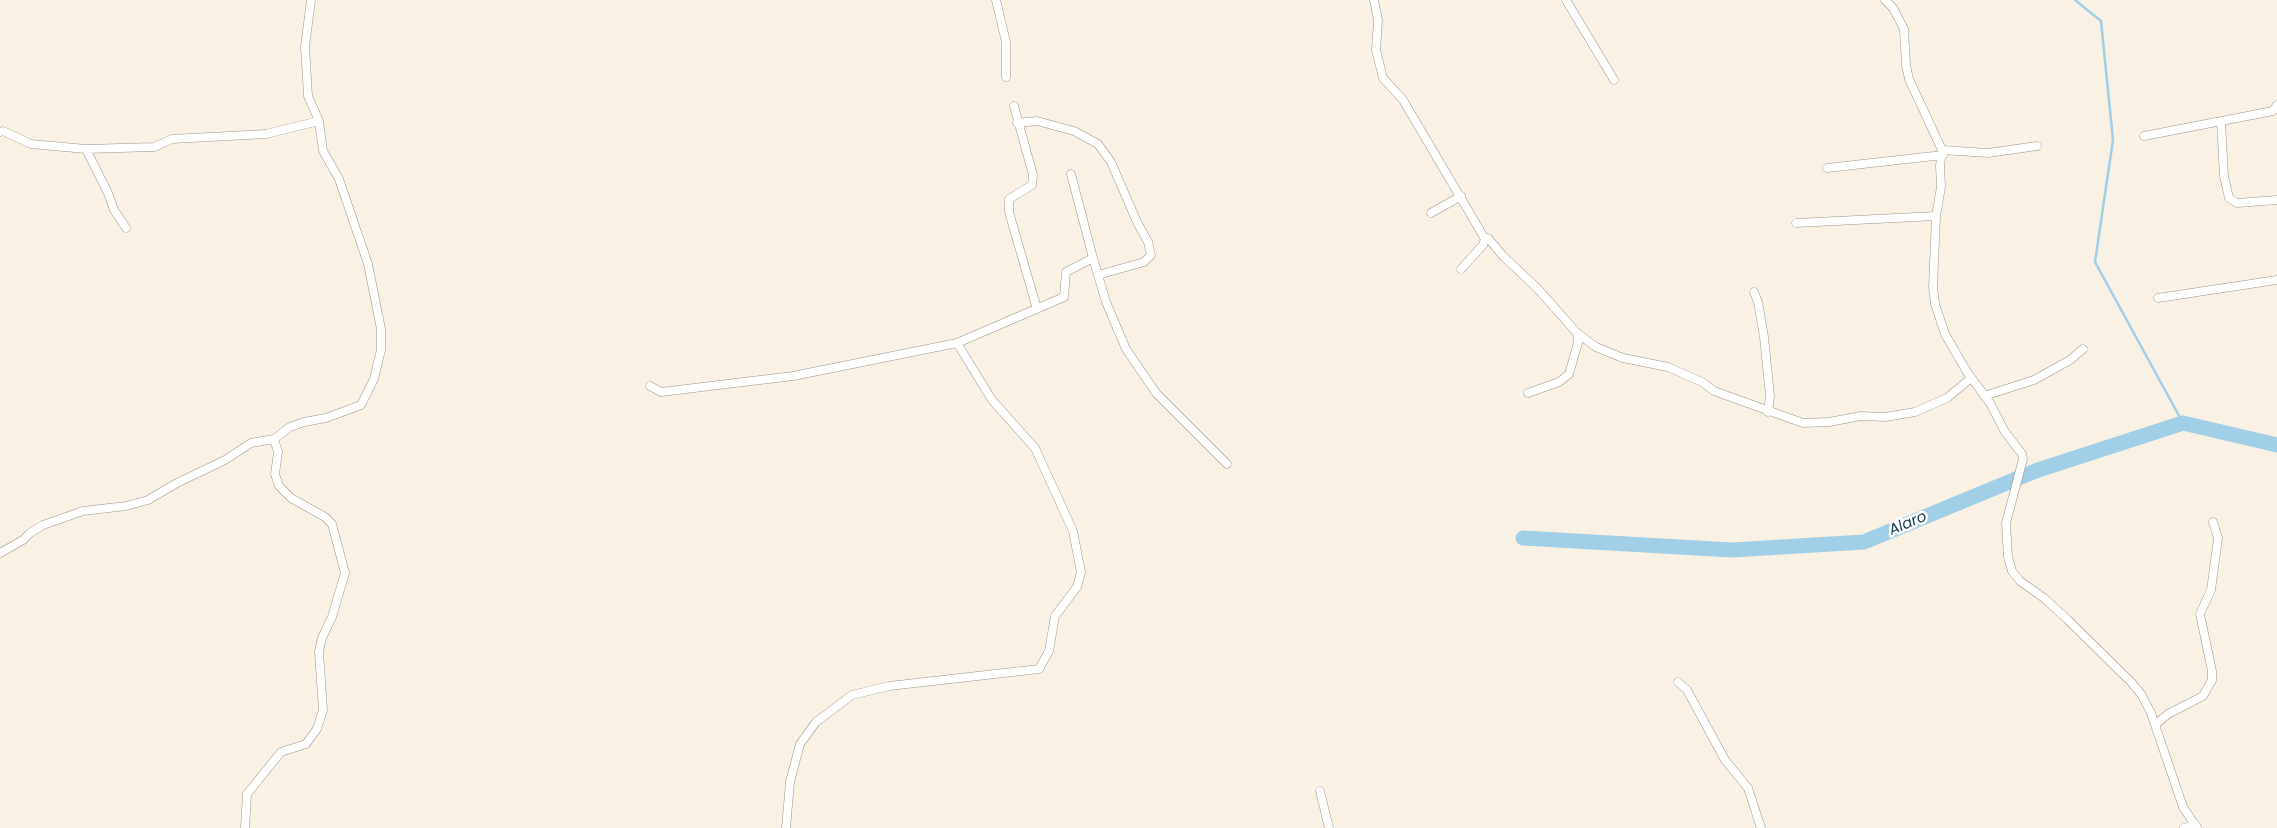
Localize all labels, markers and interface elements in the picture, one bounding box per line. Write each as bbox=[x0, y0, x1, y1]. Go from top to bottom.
water label: Alaro bbox=[1886, 508, 1930, 540]

